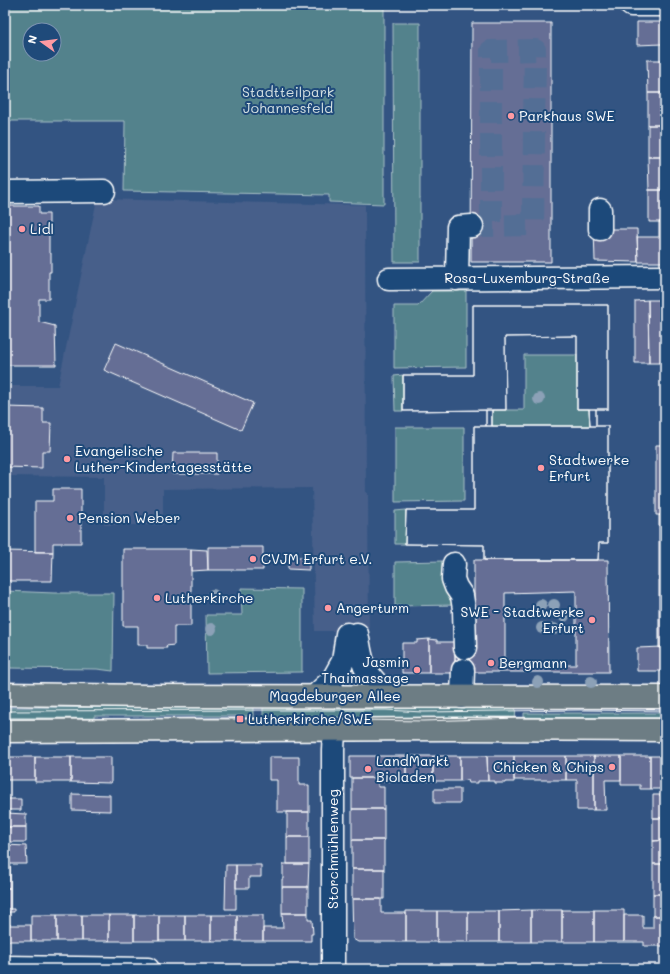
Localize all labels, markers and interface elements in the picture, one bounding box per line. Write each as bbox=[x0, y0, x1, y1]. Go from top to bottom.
north arrow bbox=[22, 22, 62, 62]
text: N bbox=[24, 34, 40, 45]
park label: Stadtteilpark Johannesfeld bbox=[242, 82, 334, 117]
place label: Parkhaus SWE bbox=[519, 106, 615, 125]
marker: Parkhaus SWE bbox=[506, 111, 516, 121]
place label: Lidl bbox=[30, 219, 54, 238]
marker: Lidl bbox=[17, 224, 27, 234]
street label: Rosa-Luxemburg-Straße bbox=[444, 268, 610, 287]
place label: Evangelische Luther-Kindertagesstätte bbox=[75, 441, 252, 476]
place label: Stadtwerke Erfurt bbox=[549, 450, 629, 485]
marker: Evangelische Luther-Kindertagesstätte bbox=[62, 454, 72, 464]
marker: Stadtwerke Erfurt bbox=[536, 463, 546, 473]
place label: Pension Weber bbox=[78, 508, 180, 527]
marker: Pension Weber bbox=[65, 513, 75, 523]
place label: CVJM Erfurt e.V. bbox=[261, 549, 372, 568]
marker: CVJM Erfurt e.V. bbox=[248, 554, 258, 564]
place label: Lutherkirche bbox=[165, 588, 253, 607]
marker: Lutherkirche bbox=[152, 593, 162, 603]
place label: Angerturm bbox=[336, 598, 409, 617]
place label: SWE - Stadtwerke Erfurt bbox=[460, 602, 584, 637]
marker: Angerturm bbox=[323, 603, 333, 613]
marker: SWE - Stadtwerke Erfurt bbox=[587, 615, 597, 625]
place label: Jasmin Thaimassage bbox=[321, 652, 409, 687]
place label: Bergmann bbox=[499, 653, 567, 672]
marker: Bergmann bbox=[486, 658, 496, 668]
marker: Jasmin Thaimassage bbox=[412, 665, 422, 675]
street label: Magdeburger Allee bbox=[269, 686, 401, 705]
place label: Lutherkirche/SWE bbox=[248, 709, 372, 728]
marker: Lutherkirche/SWE bbox=[235, 714, 245, 724]
place label: LandMarkt Bioladen bbox=[376, 751, 449, 786]
place label: Chicken & Chips bbox=[493, 757, 604, 776]
marker: Chicken & Chips bbox=[607, 762, 617, 772]
marker: LandMarkt Bioladen bbox=[363, 764, 373, 774]
street label: Storchmühlenweg bbox=[323, 789, 342, 909]

